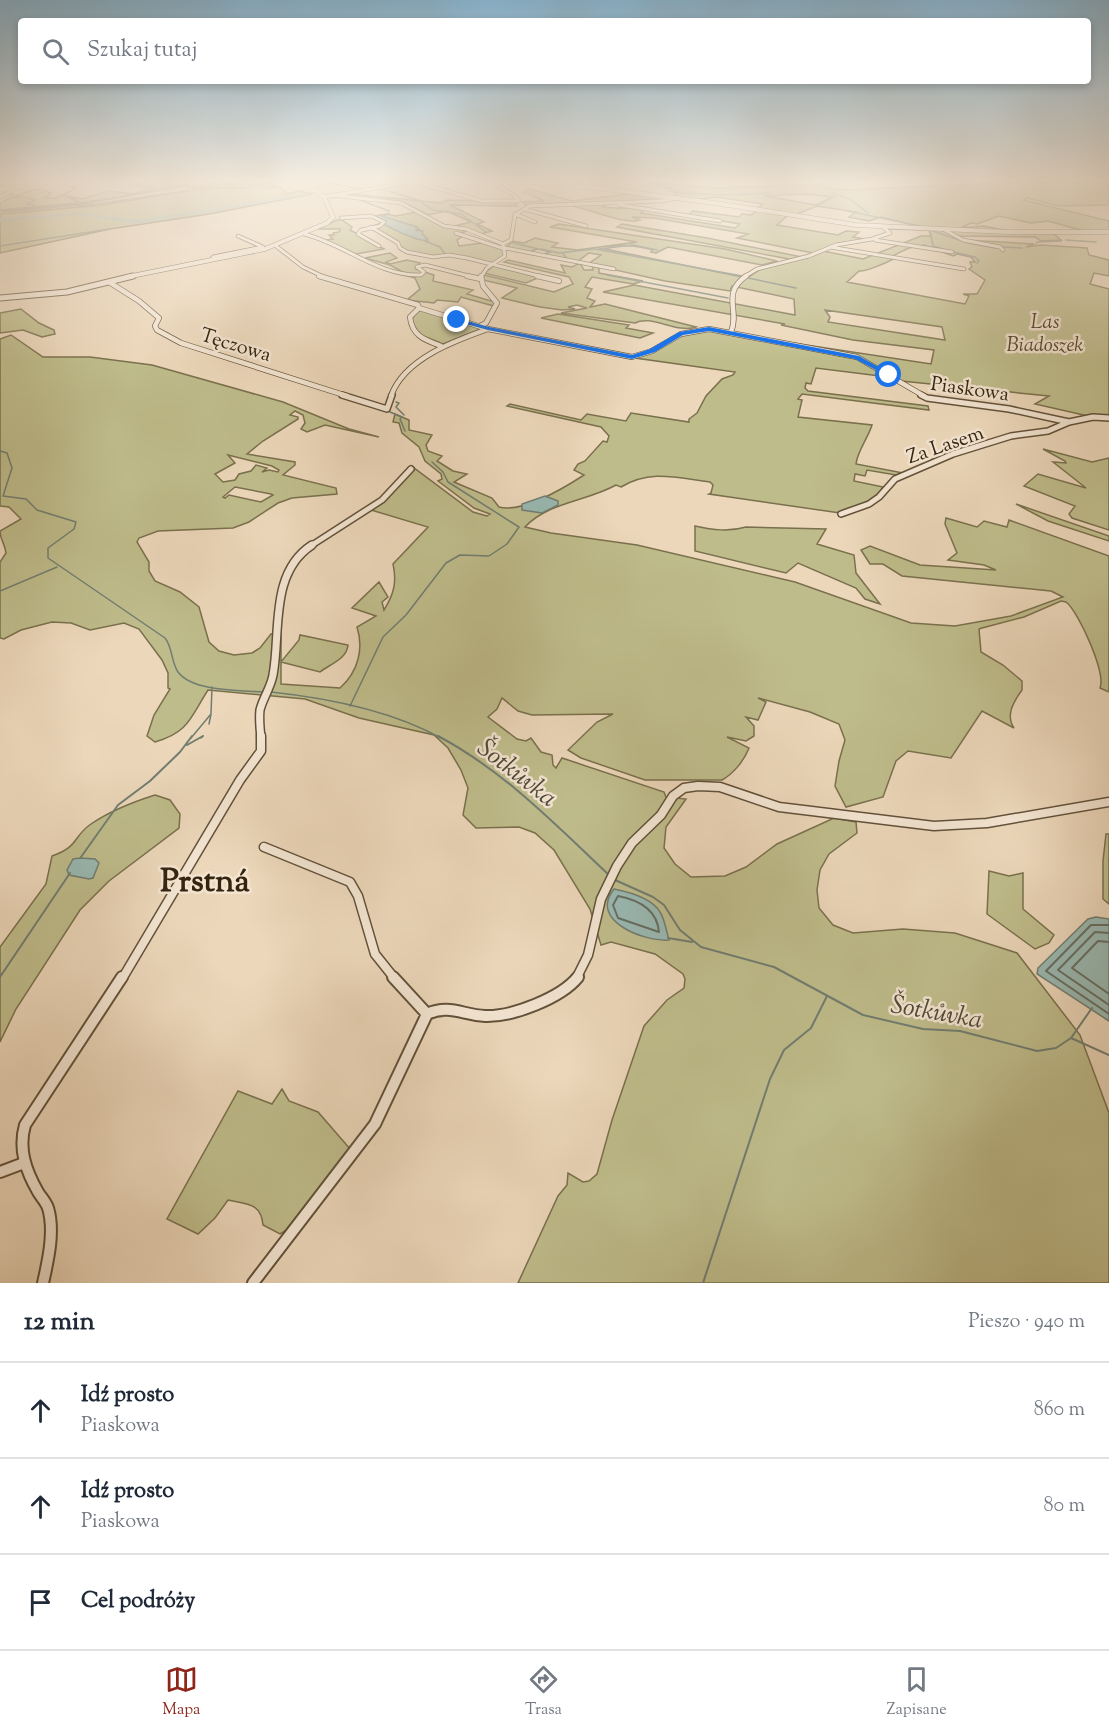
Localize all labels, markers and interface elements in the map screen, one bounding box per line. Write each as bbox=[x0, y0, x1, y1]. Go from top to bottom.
search box bbox=[18, 18, 1091, 84]
icon: search bbox=[39, 35, 72, 68]
text: Szukaj tutaj bbox=[87, 35, 198, 67]
route end bbox=[443, 306, 469, 332]
park label: Las Biadoszek bbox=[1007, 309, 1083, 361]
street label: Tęczowa bbox=[196, 322, 274, 371]
route start bbox=[875, 361, 901, 387]
street label: Piaskowa bbox=[929, 371, 1011, 410]
street label: Za Lasem bbox=[903, 420, 989, 473]
water label: Šotkůvka bbox=[469, 731, 564, 817]
district label: Prstná bbox=[160, 859, 251, 907]
water label: Šotkůvka bbox=[888, 987, 985, 1040]
text: 12 min bbox=[24, 1304, 95, 1341]
text: Pieszo · 940 m bbox=[968, 1308, 1085, 1337]
text: Idź prosto bbox=[81, 1380, 174, 1412]
icon: ahead bbox=[24, 1394, 57, 1427]
text: 860 m bbox=[1034, 1396, 1085, 1425]
text: Piaskowa bbox=[81, 1412, 160, 1441]
text: Idź prosto bbox=[81, 1476, 174, 1508]
icon: ahead bbox=[24, 1490, 57, 1523]
text: 80 m bbox=[1044, 1492, 1085, 1521]
text: Piaskowa bbox=[81, 1508, 160, 1537]
icon: arrive bbox=[24, 1586, 57, 1619]
text: Cel podróży bbox=[81, 1586, 195, 1618]
tab: Mapa bbox=[162, 1663, 200, 1722]
tab: Trasa bbox=[525, 1663, 562, 1722]
tab: Zapisane bbox=[887, 1663, 947, 1722]

